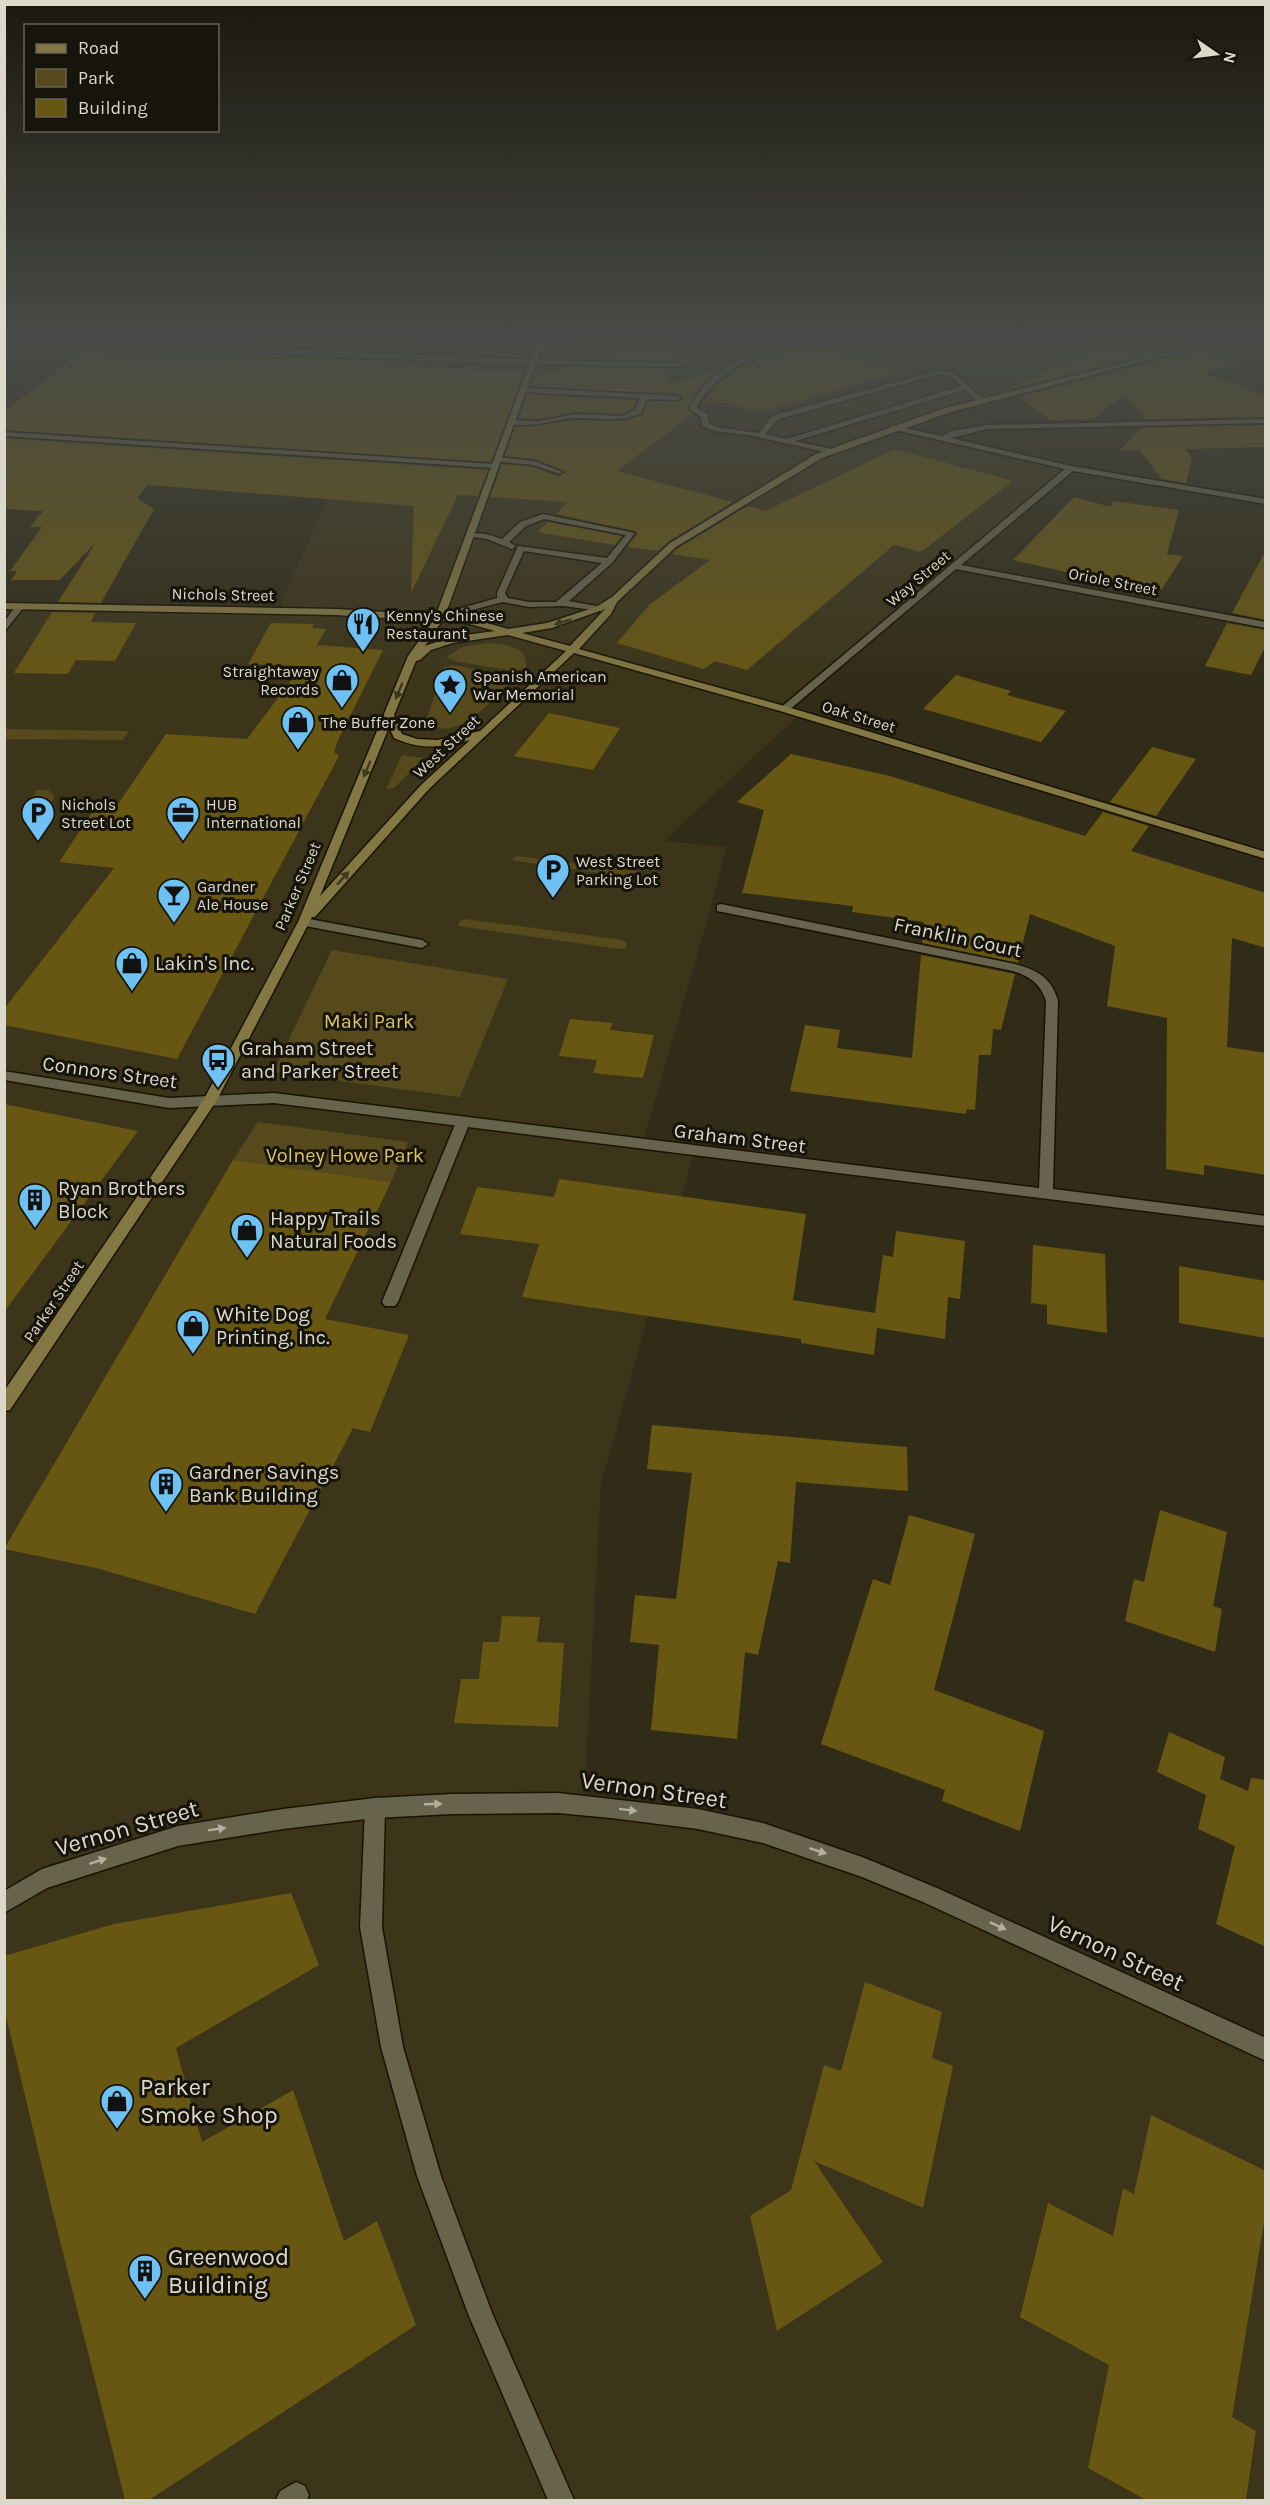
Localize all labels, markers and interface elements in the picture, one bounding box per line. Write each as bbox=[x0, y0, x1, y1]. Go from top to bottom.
legend bbox=[24, 24, 219, 132]
north arrow bbox=[1186, 24, 1246, 84]
text: Road bbox=[78, 37, 119, 59]
text: N bbox=[1219, 50, 1241, 65]
text: Park bbox=[78, 67, 115, 89]
text: Building bbox=[78, 97, 148, 119]
street label: Way Street bbox=[882, 546, 954, 611]
street label: Oriole Street bbox=[1067, 564, 1159, 599]
street label: Nichols Street bbox=[171, 584, 275, 605]
restaurant icon: Kenny's Chinese Restaurant bbox=[345, 606, 381, 653]
place label: Kenny's Chinese Restaurant bbox=[386, 606, 504, 643]
one-way arrow bbox=[554, 618, 572, 627]
place label: Straightaway Records bbox=[223, 662, 320, 699]
shop icon: Straightaway Records bbox=[324, 662, 360, 709]
place icon: Spanish American War Memorial bbox=[432, 667, 468, 714]
place label: Spanish American War Memorial bbox=[473, 667, 607, 704]
one-way arrow bbox=[394, 682, 403, 700]
street label: Oak Street bbox=[820, 696, 898, 737]
shop icon: The Buffer Zone bbox=[280, 704, 316, 751]
street label: West Street bbox=[409, 711, 484, 782]
place label: The Buffer Zone bbox=[321, 713, 435, 732]
one-way arrow bbox=[362, 760, 372, 778]
parking icon: Nichols Street Lot bbox=[20, 795, 56, 842]
place label: Nichols Street Lot bbox=[61, 795, 131, 832]
office icon: HUB International bbox=[165, 795, 201, 842]
place label: HUB International bbox=[206, 795, 301, 832]
street label: Parker Street bbox=[270, 839, 325, 933]
parking icon: West Street Parking Lot bbox=[535, 852, 571, 899]
place label: West Street Parking Lot bbox=[576, 852, 660, 889]
one-way arrow bbox=[336, 871, 349, 886]
bar icon: Gardner Ale House bbox=[156, 877, 192, 924]
place label: Gardner Ale House bbox=[197, 877, 268, 914]
street label: Franklin Court bbox=[892, 913, 1025, 962]
shop icon: Lakin's Inc. bbox=[114, 945, 150, 992]
place label: Lakin's Inc. bbox=[155, 952, 254, 975]
park label: Maki Park bbox=[324, 1010, 414, 1033]
place label: Graham Street and Parker Street bbox=[241, 1037, 399, 1083]
bus stop icon: Graham Street and Parker Street bbox=[200, 1042, 236, 1089]
street label: Connors Street bbox=[41, 1052, 179, 1093]
street label: Graham Street bbox=[673, 1119, 808, 1158]
park label: Volney Howe Park bbox=[266, 1144, 424, 1167]
place label: Ryan Brothers Block bbox=[58, 1177, 186, 1223]
building icon: Ryan Brothers Block bbox=[17, 1182, 53, 1229]
place label: Happy Trails Natural Foods bbox=[270, 1207, 397, 1253]
shop icon: Happy Trails Natural Foods bbox=[229, 1212, 265, 1259]
street label: Parker Street bbox=[19, 1257, 88, 1346]
place label: White Dog Printing, Inc. bbox=[216, 1303, 330, 1349]
shop icon: White Dog Printing, Inc. bbox=[175, 1308, 211, 1355]
place label: Gardner Savings Bank Building bbox=[189, 1461, 339, 1507]
building icon: Gardner Savings Bank Building bbox=[148, 1466, 184, 1513]
street label: Vernon Street bbox=[579, 1766, 729, 1814]
street label: Vernon Street bbox=[52, 1794, 202, 1862]
one-way arrow bbox=[424, 1800, 443, 1809]
one-way arrow bbox=[618, 1805, 637, 1815]
one-way arrow bbox=[208, 1825, 227, 1834]
one-way arrow bbox=[809, 1847, 827, 1856]
one-way arrow bbox=[89, 1856, 107, 1865]
street label: Vernon Street bbox=[1043, 1909, 1189, 1997]
one-way arrow bbox=[989, 1922, 1006, 1931]
place label: Parker Smoke Shop bbox=[140, 2073, 278, 2129]
shop icon: Parker Smoke Shop bbox=[99, 2083, 135, 2130]
place label: Greenwood Buildinig bbox=[168, 2243, 289, 2299]
building icon: Greenwood Buildinig bbox=[127, 2253, 163, 2300]

